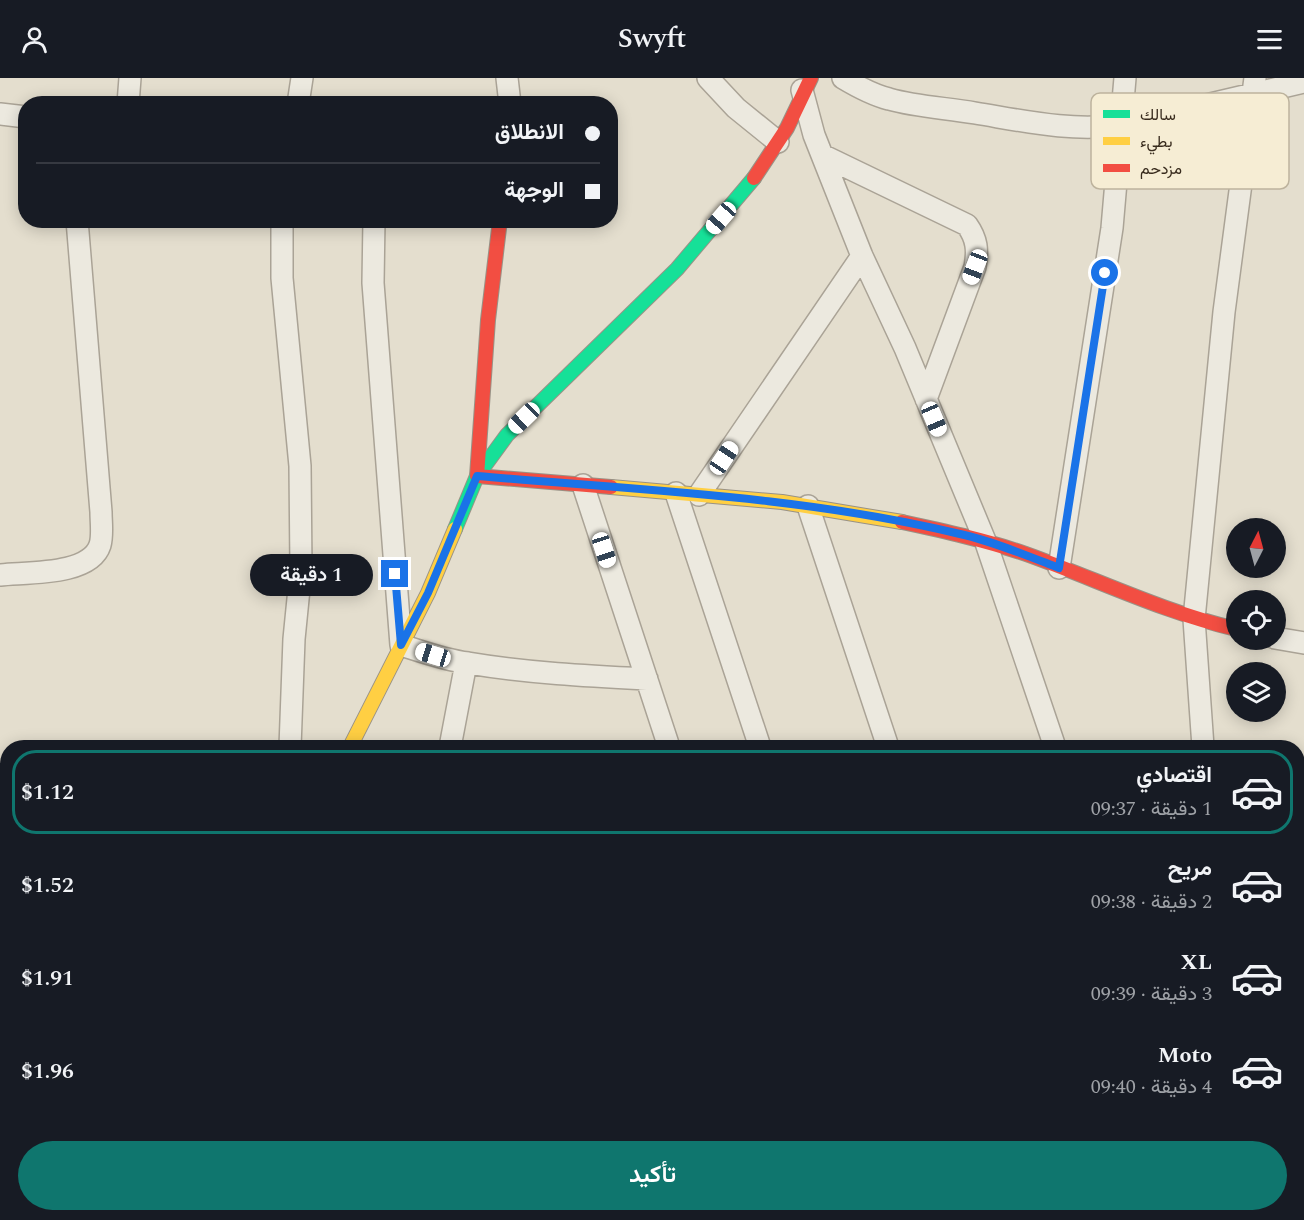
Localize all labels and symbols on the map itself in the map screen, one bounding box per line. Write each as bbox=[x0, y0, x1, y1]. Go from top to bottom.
legend bbox=[1091, 93, 1289, 189]
text: سالك bbox=[1140, 103, 1176, 127]
text: بطيء bbox=[1140, 130, 1172, 155]
text: مزدحم bbox=[1140, 157, 1182, 181]
car bbox=[702, 199, 740, 237]
car bbox=[960, 247, 990, 287]
route start bbox=[1091, 259, 1118, 286]
car bbox=[505, 399, 543, 437]
car bbox=[919, 399, 949, 439]
car bbox=[706, 438, 742, 478]
north arrow bbox=[1226, 518, 1286, 578]
car bbox=[590, 530, 618, 570]
callout: 1 دقيقة bbox=[251, 553, 374, 595]
route end bbox=[381, 560, 408, 587]
car bbox=[413, 641, 453, 669]

